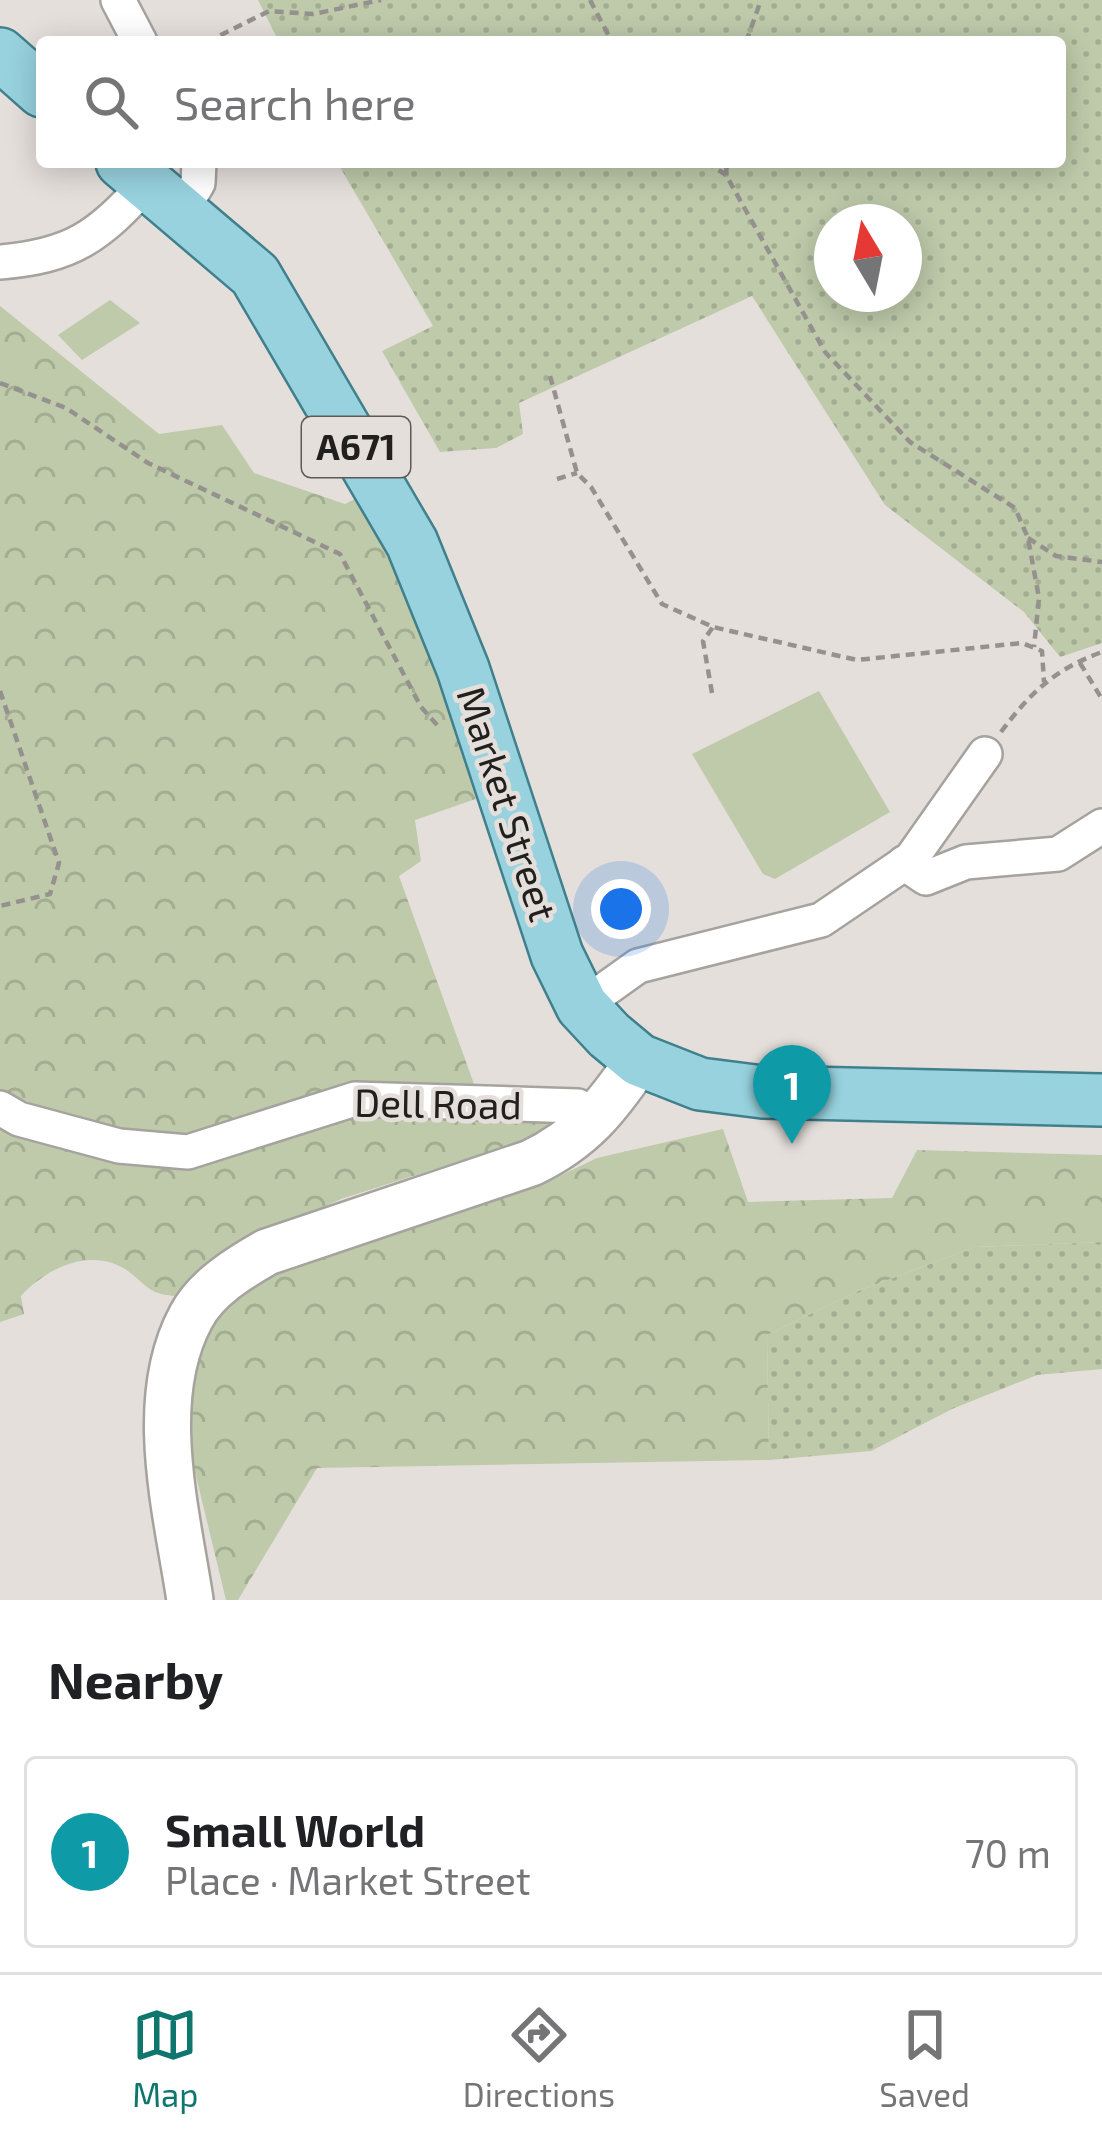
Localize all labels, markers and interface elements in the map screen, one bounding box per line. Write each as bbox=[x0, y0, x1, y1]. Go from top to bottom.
search box bbox=[36, 36, 1066, 168]
icon: search bbox=[78, 69, 144, 135]
text: Search here bbox=[174, 75, 416, 129]
north arrow bbox=[814, 204, 922, 312]
road number: A671 bbox=[302, 417, 410, 477]
street label: Market Street bbox=[448, 681, 568, 927]
your location bbox=[591, 879, 651, 939]
pin: 1 bbox=[753, 1045, 831, 1144]
street label: Dell Road bbox=[354, 1078, 522, 1127]
text: Nearby bbox=[48, 1648, 223, 1709]
text: Small World bbox=[165, 1802, 425, 1856]
text: 1 bbox=[82, 1829, 98, 1876]
text: 70 m bbox=[965, 1829, 1051, 1876]
text: Place · Market Street bbox=[165, 1856, 531, 1903]
tab: Map bbox=[132, 2002, 198, 2114]
tab: Directions bbox=[463, 2002, 615, 2114]
tab: Saved bbox=[879, 2002, 970, 2114]

